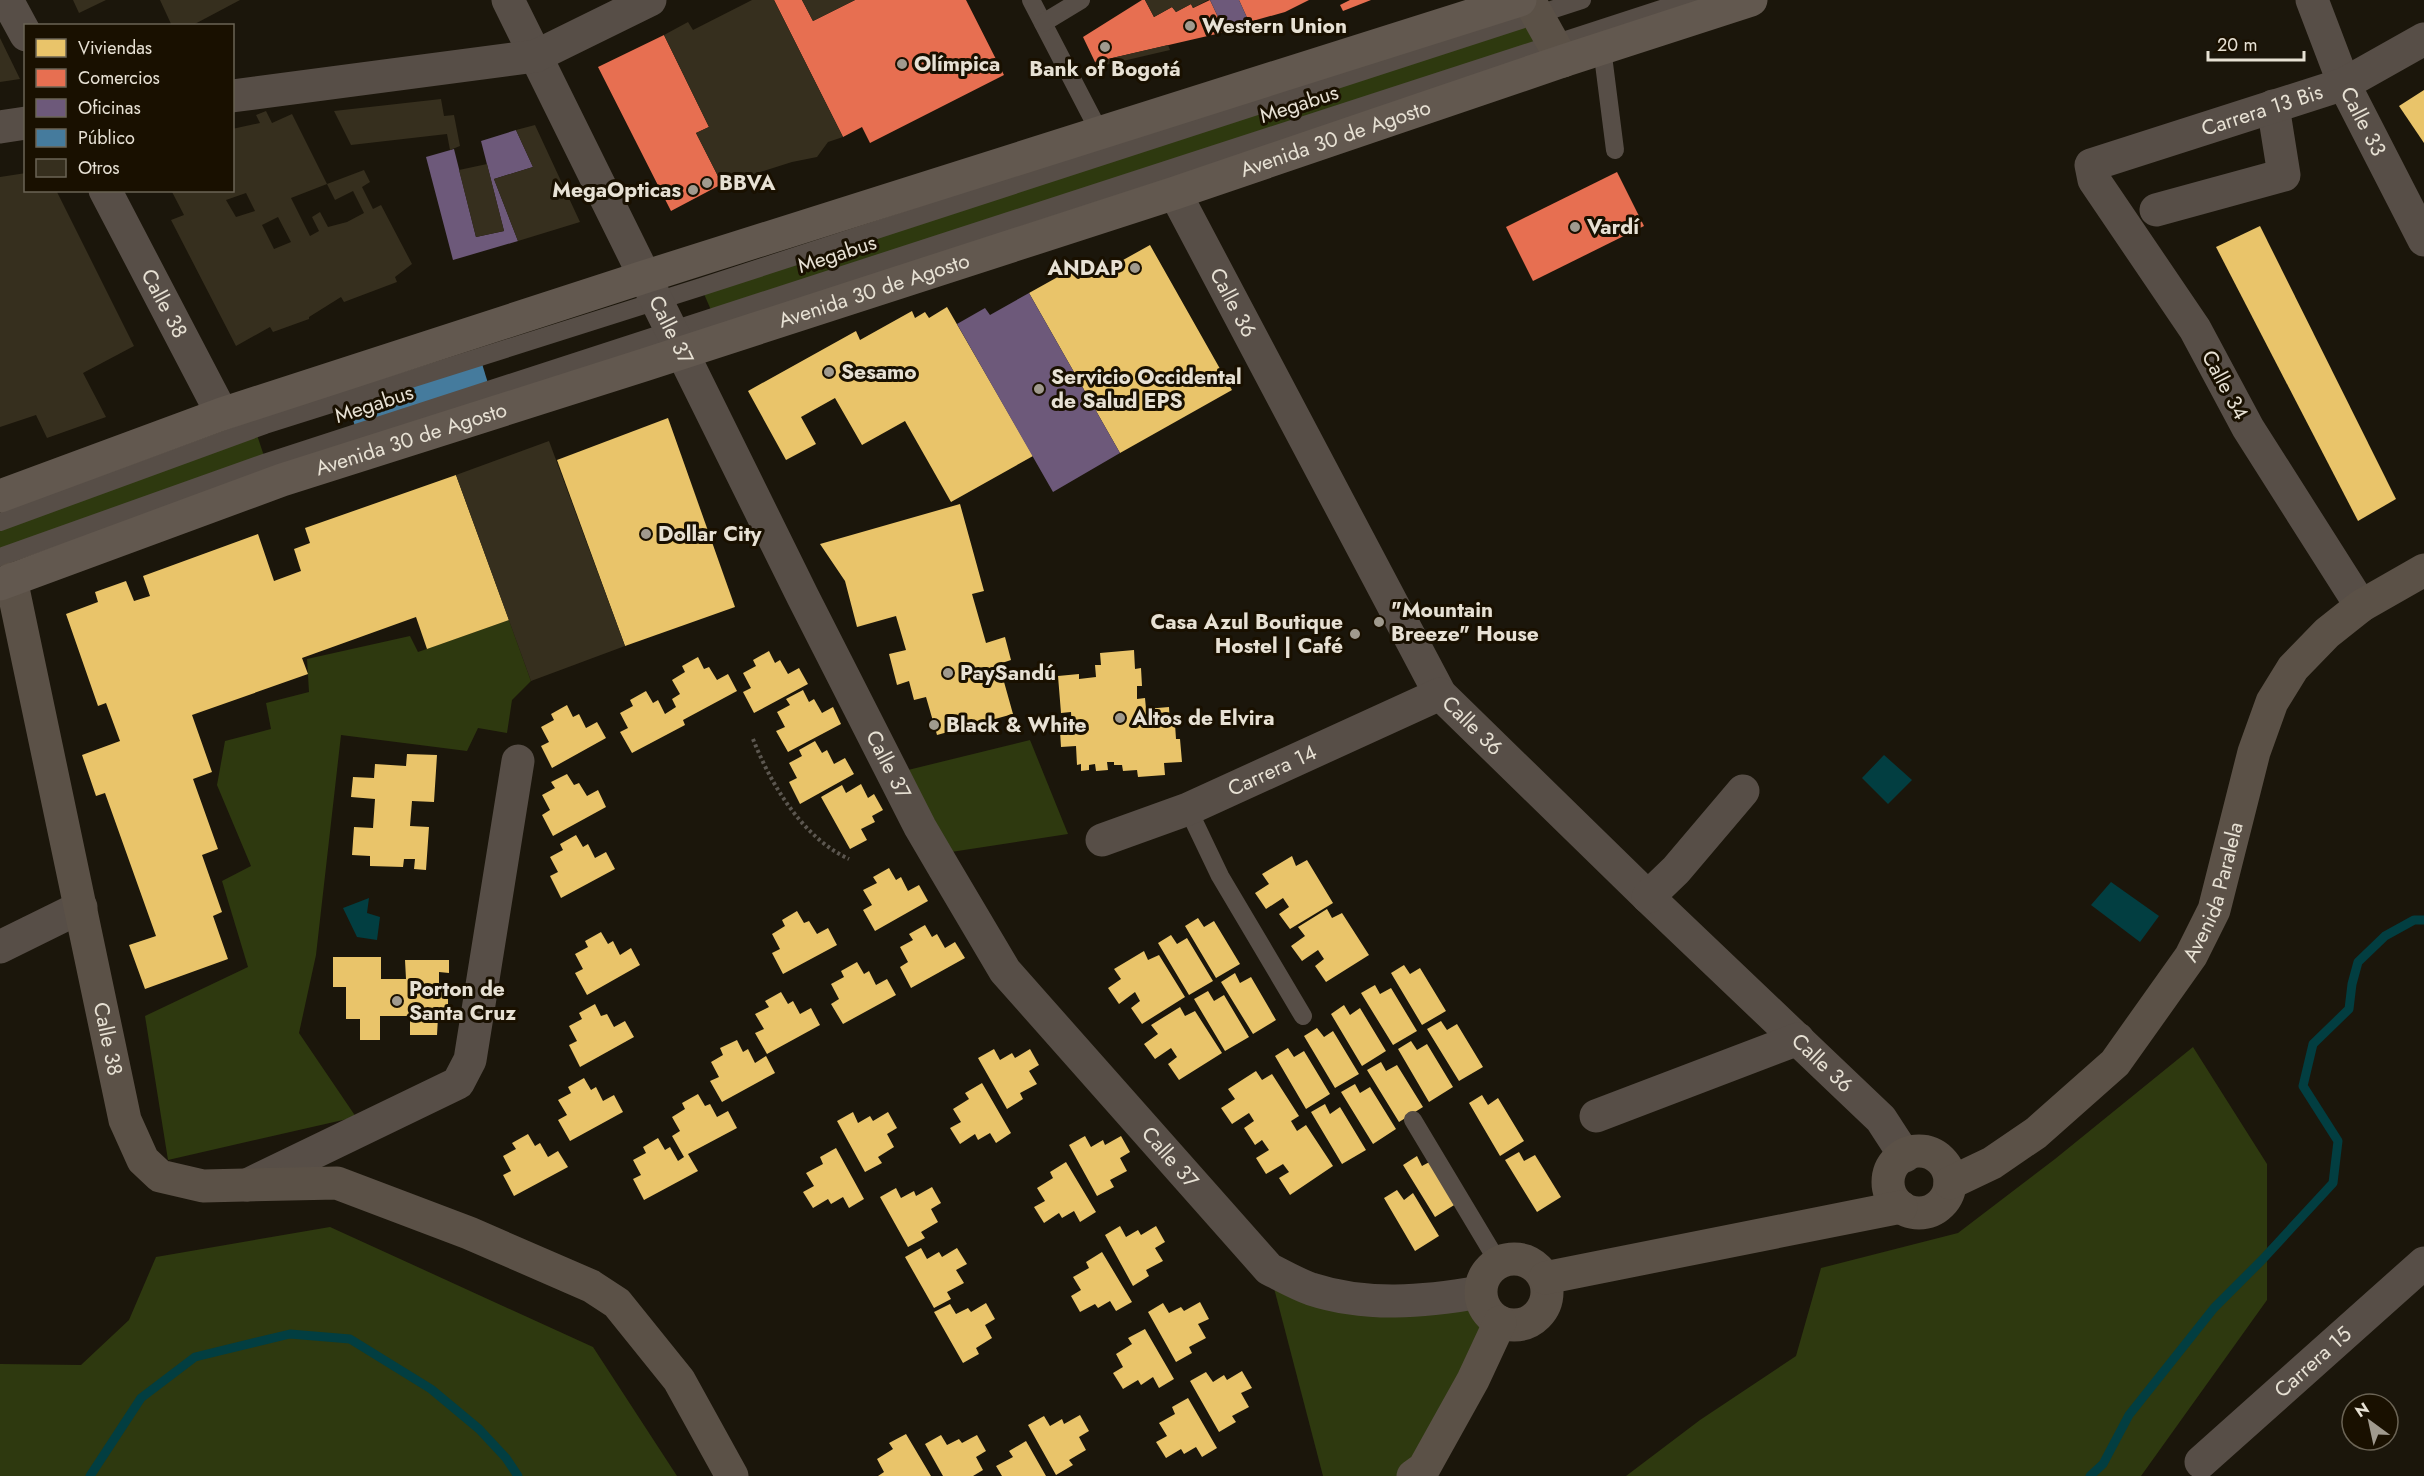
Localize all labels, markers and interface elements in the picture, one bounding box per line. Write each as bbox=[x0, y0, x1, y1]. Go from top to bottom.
place label: Western Union bbox=[1202, 11, 1347, 41]
marker: Western Union bbox=[1183, 19, 1197, 33]
legend bbox=[24, 24, 234, 192]
scale bar bbox=[2208, 24, 2304, 62]
text: 20 m bbox=[2217, 32, 2257, 58]
text: Viviendas bbox=[78, 35, 152, 61]
marker: Bank of Bogotá bbox=[1098, 40, 1112, 54]
place label: Olímpica bbox=[914, 49, 1000, 79]
place label: Bank of Bogotá bbox=[1029, 54, 1181, 84]
marker: Olímpica bbox=[895, 57, 909, 71]
text: Comercios bbox=[78, 65, 160, 91]
street label: Megabus bbox=[1256, 77, 1342, 131]
street label: Carrera 13 Bis bbox=[2197, 77, 2327, 144]
street label: Calle 33 bbox=[2333, 82, 2394, 161]
street label: Avenida 30 de Agosto bbox=[1236, 92, 1435, 185]
text: Oficinas bbox=[78, 95, 141, 121]
text: Público bbox=[78, 125, 135, 151]
text: Otros bbox=[78, 155, 120, 181]
place label: BBVA bbox=[719, 168, 776, 198]
place label: MegaOpticas bbox=[552, 175, 681, 205]
marker: BBVA bbox=[700, 176, 714, 190]
marker: MegaOpticas bbox=[686, 183, 700, 197]
place label: Vardí bbox=[1586, 212, 1640, 242]
marker: Vardí bbox=[1568, 220, 1582, 234]
street label: Megabus bbox=[794, 227, 880, 281]
street label: Avenida 30 de Agosto bbox=[774, 246, 973, 336]
place label: ANDAP bbox=[1047, 253, 1123, 283]
marker: ANDAP bbox=[1128, 261, 1142, 275]
street label: Calle 36 bbox=[1202, 262, 1264, 343]
street label: Calle 38 bbox=[134, 264, 195, 343]
street label: Calle 37 bbox=[641, 290, 701, 370]
street label: Calle 34 bbox=[2194, 345, 2256, 425]
place label: Sesamo bbox=[841, 357, 917, 387]
place label: Servicio Occidental de Salud EPS bbox=[1051, 362, 1242, 416]
marker: Sesamo bbox=[822, 365, 836, 379]
street label: Megabus bbox=[331, 377, 417, 431]
marker: Servicio Occidental de Salud EPS bbox=[1032, 382, 1046, 396]
street label: Avenida 30 de Agosto bbox=[312, 395, 511, 483]
place label: Dollar City bbox=[658, 519, 763, 549]
marker: Dollar City bbox=[639, 527, 653, 541]
place label: "Mountain Breeze" House bbox=[1391, 595, 1539, 649]
place label: Casa Azul Boutique Hostel | Café bbox=[1151, 607, 1343, 661]
marker: "Mountain Breeze" House bbox=[1372, 615, 1386, 629]
marker: Casa Azul Boutique Hostel | Café bbox=[1348, 627, 1362, 641]
place label: PaySandú bbox=[960, 658, 1056, 688]
marker: PaySandú bbox=[941, 666, 955, 680]
street label: Calle 36 bbox=[1435, 689, 1510, 762]
place label: Altos de Elvira bbox=[1131, 703, 1275, 733]
place label: Black & White bbox=[946, 710, 1087, 740]
marker: Altos de Elvira bbox=[1113, 711, 1127, 725]
marker: Black & White bbox=[927, 718, 941, 732]
street label: Calle 37 bbox=[858, 725, 918, 804]
street label: Carrera 14 bbox=[1223, 737, 1322, 804]
street label: Avenida Paralela bbox=[2175, 819, 2251, 967]
place label: Porton de Santa Cruz bbox=[409, 974, 516, 1028]
marker: Porton de Santa Cruz bbox=[390, 994, 404, 1008]
street label: Calle 38 bbox=[86, 999, 130, 1078]
street label: Calle 36 bbox=[1785, 1026, 1860, 1100]
street label: Calle 37 bbox=[1134, 1120, 1206, 1195]
street label: Carrera 15 bbox=[2268, 1320, 2358, 1405]
north arrow bbox=[2340, 1392, 2400, 1452]
text: N bbox=[2351, 1397, 2374, 1423]

